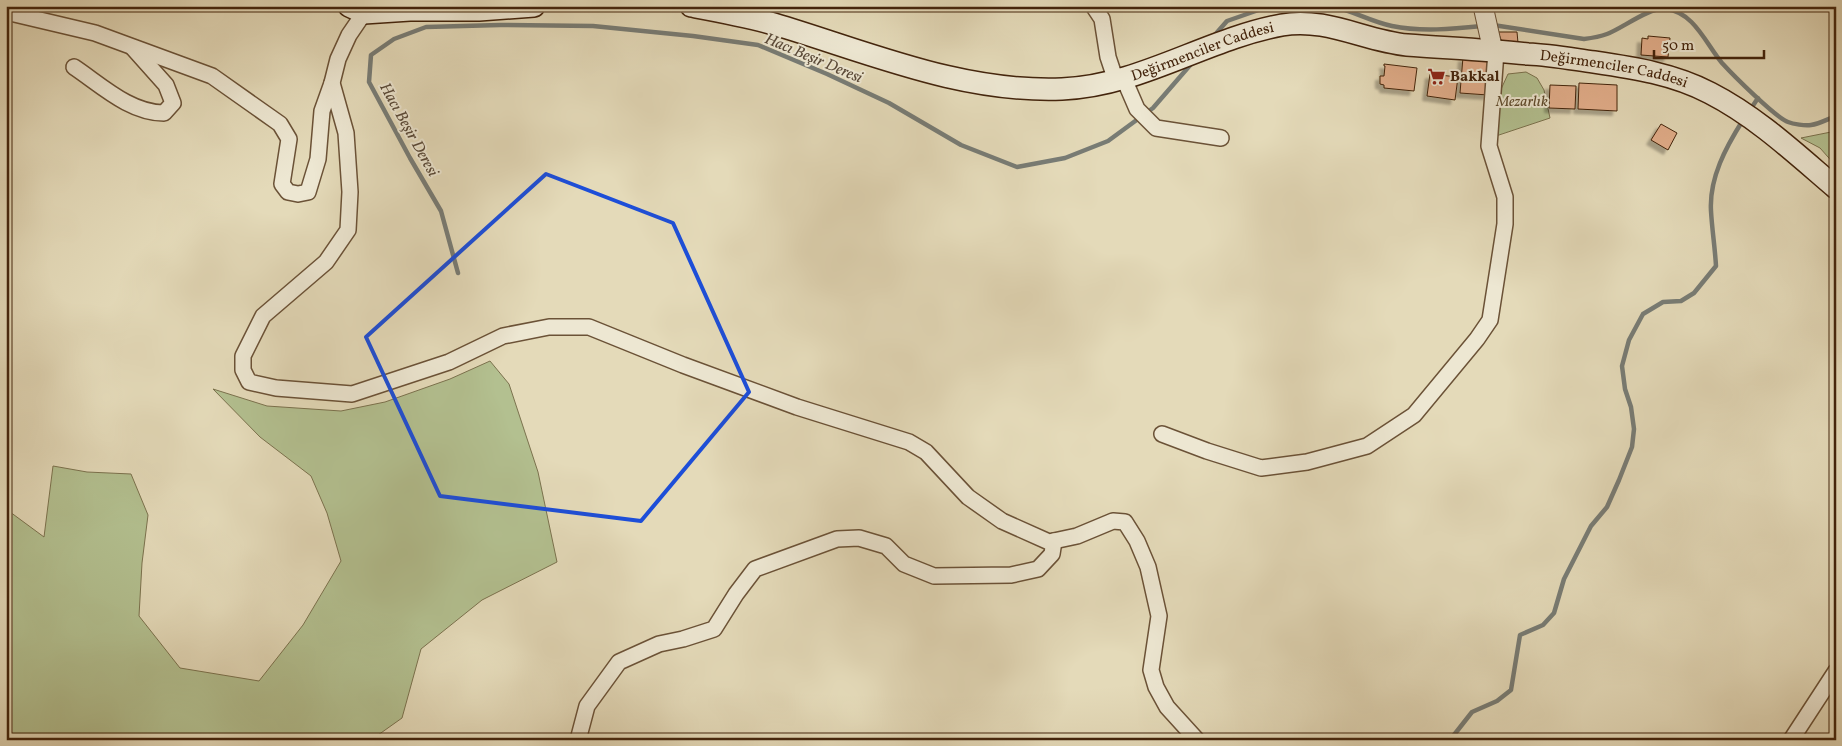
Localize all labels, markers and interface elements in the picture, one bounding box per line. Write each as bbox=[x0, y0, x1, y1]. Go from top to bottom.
street label: Değirmenciler Caddesi bbox=[1129, 18, 1276, 87]
water label: Hacı Beşir Deresi bbox=[761, 28, 866, 90]
scale bar bbox=[1654, 28, 1764, 60]
text: 50 m bbox=[1662, 36, 1694, 57]
street label: Değirmenciler Caddesi bbox=[1539, 46, 1691, 94]
supermarket icon: Bakkal bbox=[1426, 66, 1446, 86]
place label: Bakkal bbox=[1450, 67, 1500, 88]
water label: Hacı Beşir Deresi bbox=[373, 79, 444, 182]
park label: Mezarlık bbox=[1495, 92, 1548, 113]

